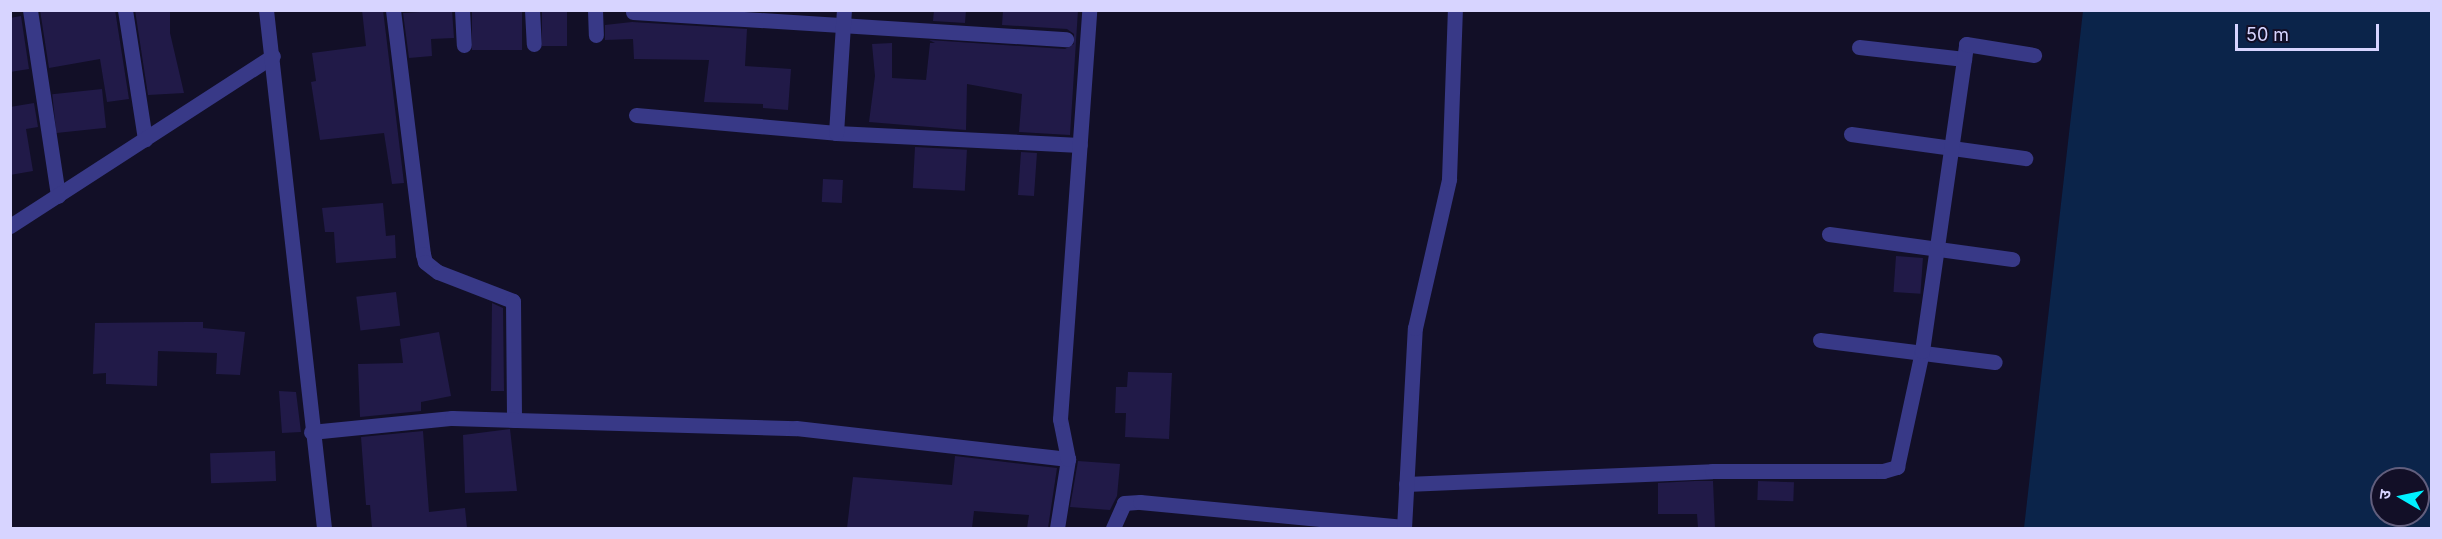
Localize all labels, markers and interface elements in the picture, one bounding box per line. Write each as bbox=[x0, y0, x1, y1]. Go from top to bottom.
scale bar bbox=[2238, 12, 2382, 50]
text: 50 m bbox=[2246, 24, 2289, 45]
north arrow bbox=[2370, 467, 2430, 527]
text: उ bbox=[2374, 488, 2395, 501]

